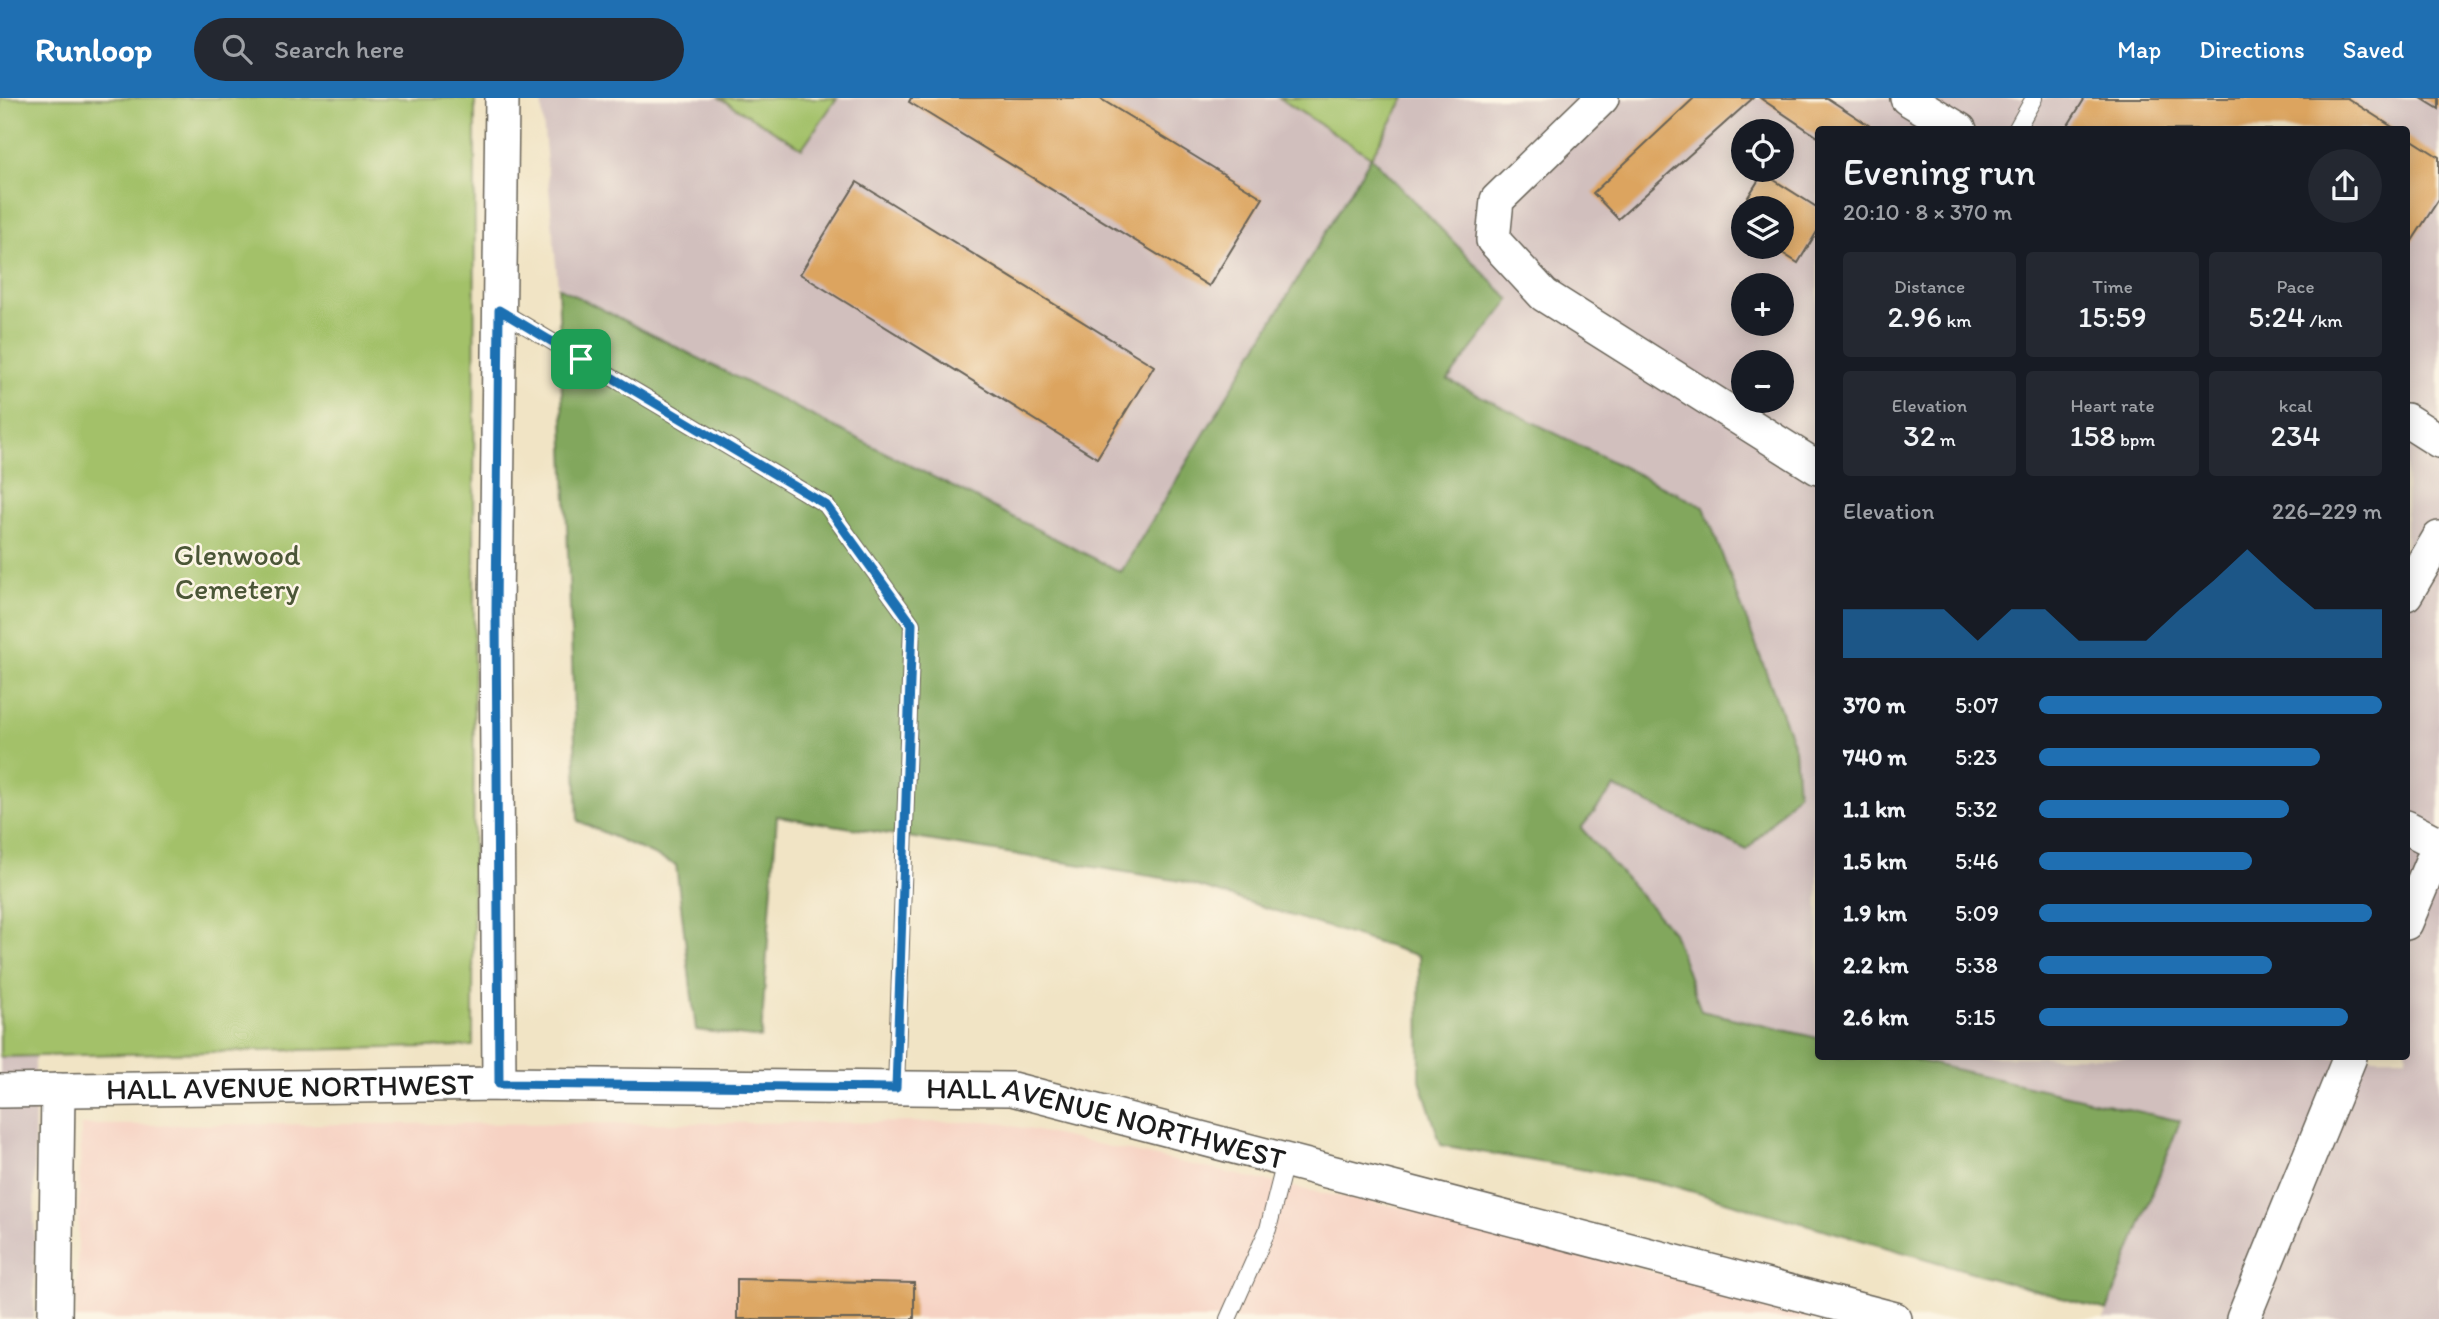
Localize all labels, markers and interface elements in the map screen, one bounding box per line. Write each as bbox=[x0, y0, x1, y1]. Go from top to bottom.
search box bbox=[194, 18, 684, 81]
text: Runloop bbox=[35, 30, 152, 69]
icon: search bbox=[218, 30, 256, 68]
text: Search here bbox=[274, 33, 405, 65]
text: Map bbox=[2117, 35, 2161, 64]
text: Directions bbox=[2199, 35, 2305, 64]
text: Saved bbox=[2343, 35, 2404, 64]
map controls bbox=[1731, 119, 1794, 413]
button: locate bbox=[1731, 119, 1794, 182]
text: Evening run bbox=[1843, 149, 2036, 195]
button: share bbox=[2308, 149, 2382, 223]
button: layers bbox=[1731, 196, 1794, 259]
text: 20:10 · 8 × 370 m bbox=[1843, 198, 2012, 226]
button: + bbox=[1731, 273, 1794, 336]
text: Distance bbox=[1894, 275, 1965, 298]
text: Time bbox=[2092, 275, 2133, 298]
text: Pace bbox=[2276, 275, 2315, 298]
text: 2.96 bbox=[1887, 298, 1942, 335]
text: 15:59 bbox=[2078, 298, 2147, 335]
text: 5:24 bbox=[2248, 298, 2305, 335]
text: km bbox=[1942, 309, 1972, 332]
text: /km bbox=[2305, 309, 2343, 332]
pin bbox=[551, 329, 611, 389]
icon: arrive bbox=[562, 340, 600, 378]
button: − bbox=[1731, 350, 1794, 413]
text: Elevation bbox=[1892, 394, 1967, 417]
text: Heart rate bbox=[2070, 394, 2155, 417]
text: kcal bbox=[2279, 394, 2312, 417]
text: 32 bbox=[1903, 417, 1935, 454]
text: 158 bbox=[2070, 417, 2116, 454]
text: 234 bbox=[2270, 417, 2321, 454]
text: m bbox=[1935, 428, 1956, 451]
text: bpm bbox=[2116, 428, 2155, 451]
text: Elevation bbox=[1843, 497, 1934, 525]
text: 226–229 m bbox=[2272, 497, 2382, 525]
park label: Glenwood Cemetery bbox=[174, 536, 301, 607]
text: 370 m bbox=[1843, 691, 1906, 719]
text: 5:07 bbox=[1955, 691, 1998, 719]
text: 740 m bbox=[1843, 743, 1907, 771]
text: 5:23 bbox=[1955, 743, 1997, 771]
text: 1.1 km bbox=[1843, 795, 1906, 823]
text: 5:32 bbox=[1955, 795, 1997, 823]
text: 1.5 km bbox=[1843, 847, 1907, 875]
text: 5:46 bbox=[1955, 847, 1999, 875]
text: 1.9 km bbox=[1843, 899, 1907, 927]
text: 5:09 bbox=[1955, 899, 1999, 927]
text: 2.2 km bbox=[1843, 951, 1908, 979]
text: 5:38 bbox=[1955, 951, 1998, 979]
text: 2.6 km bbox=[1843, 1003, 1909, 1031]
text: 5:15 bbox=[1955, 1003, 1995, 1031]
street label: HALL AVENUE NORTHWEST bbox=[106, 1065, 474, 1108]
street label: HALL AVENUE NORTHWEST bbox=[926, 1068, 1290, 1178]

